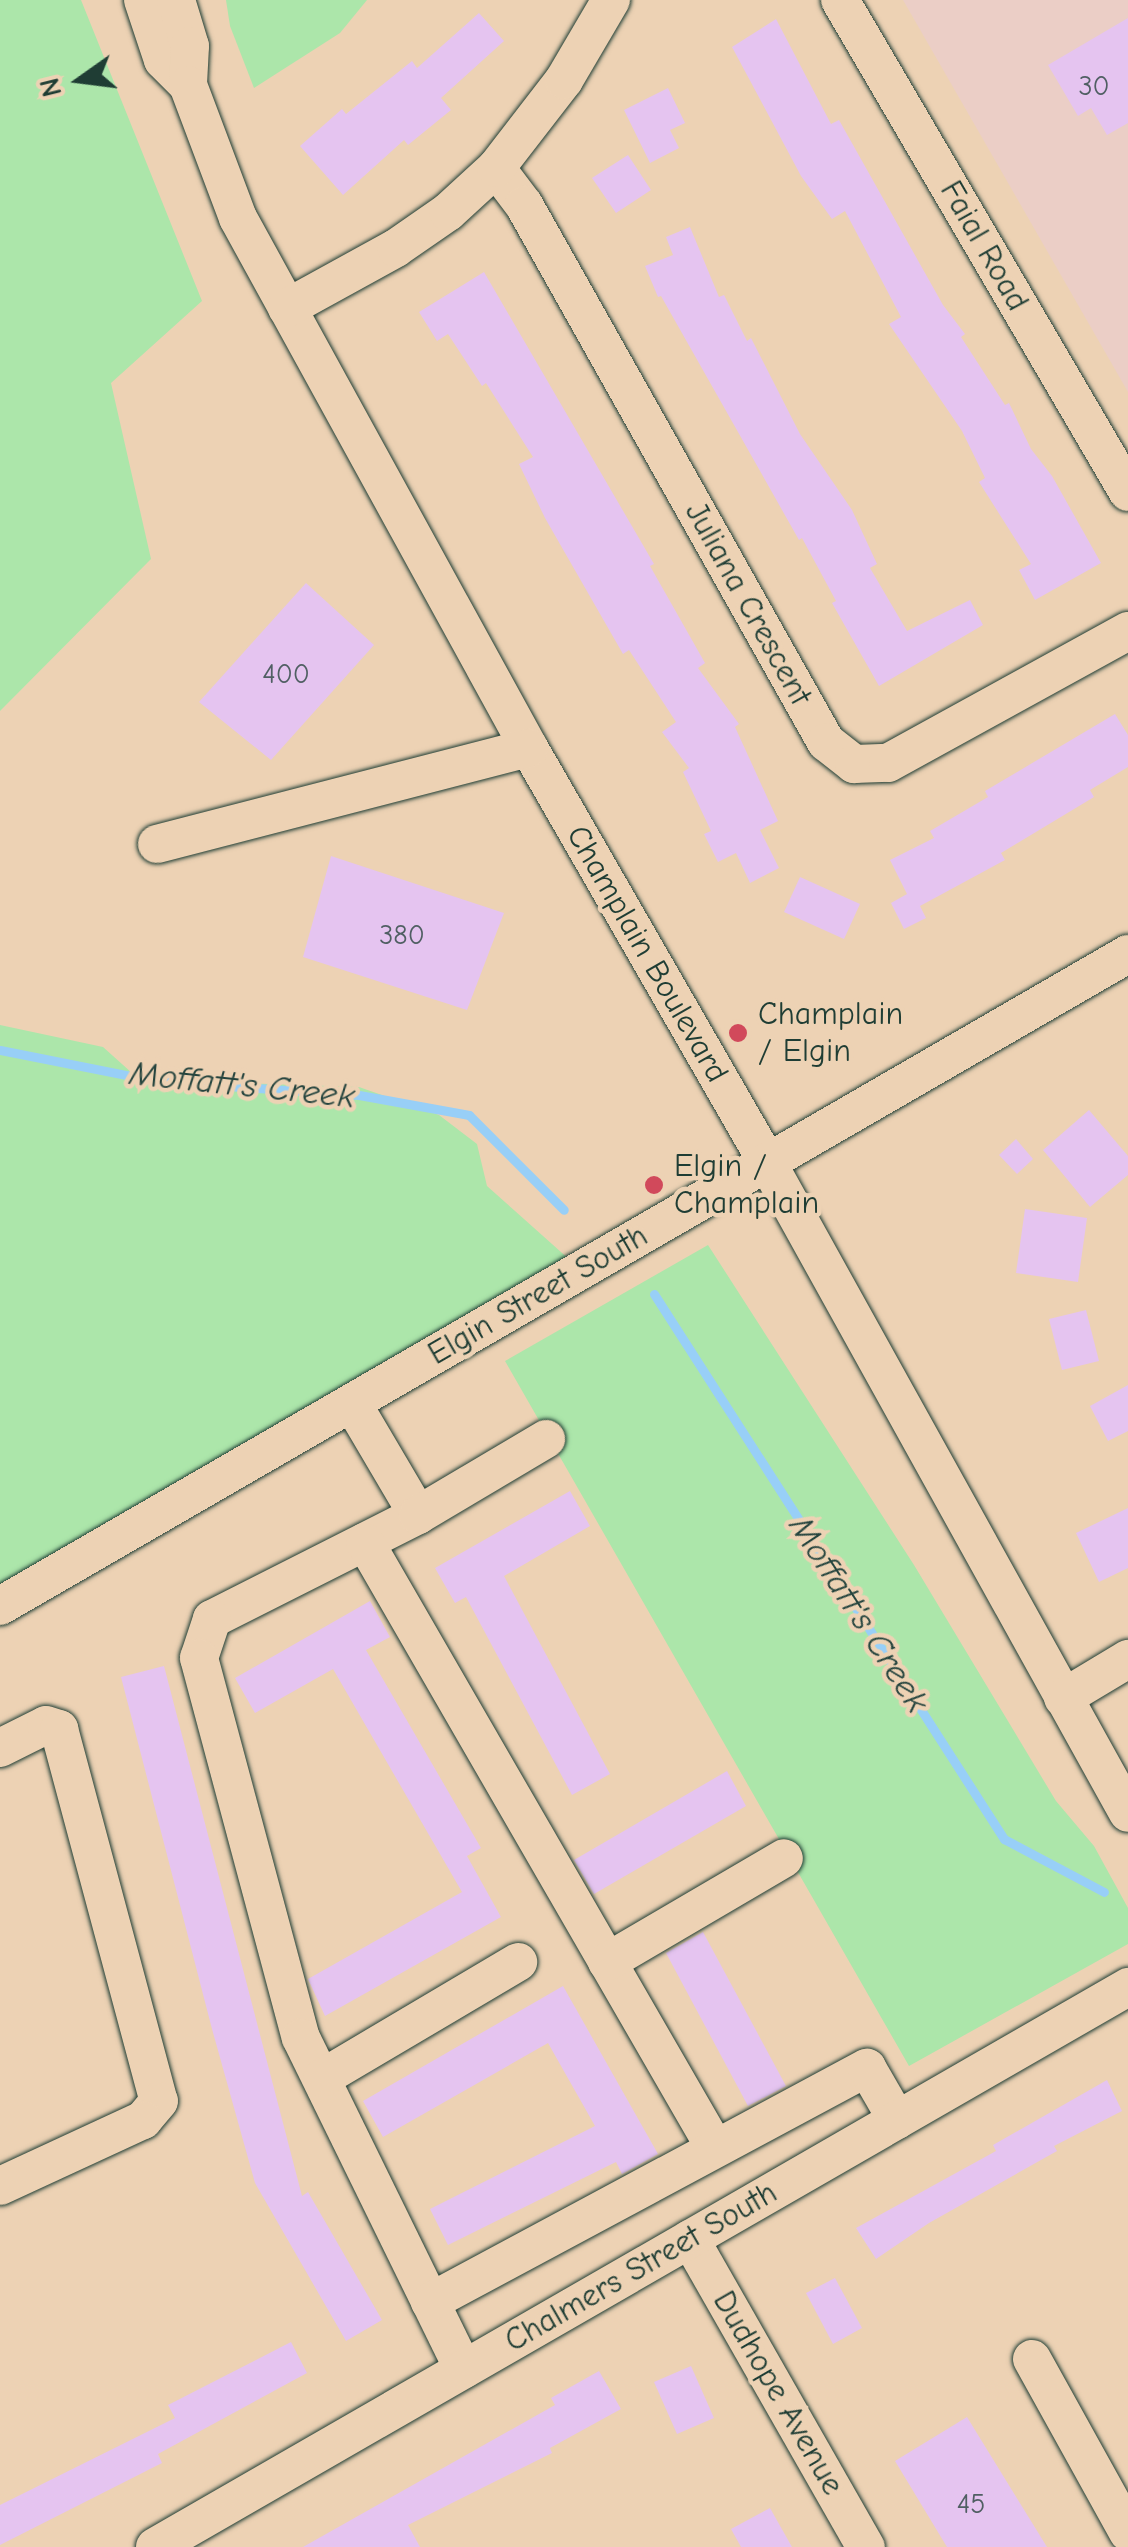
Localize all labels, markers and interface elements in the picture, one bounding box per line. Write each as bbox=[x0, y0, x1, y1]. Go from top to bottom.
north arrow bbox=[30, 30, 130, 130]
house number: 30 bbox=[1078, 69, 1110, 103]
text: N bbox=[33, 75, 69, 100]
street label: Faial Road bbox=[931, 174, 1037, 318]
street label: Juliana Crescent bbox=[676, 496, 820, 712]
house number: 400 bbox=[262, 657, 310, 691]
street label: Champlain Boulevard bbox=[558, 819, 736, 1089]
house number: 380 bbox=[379, 918, 425, 952]
place label: Champlain / Elgin bbox=[758, 996, 903, 1071]
marker: Champlain / Elgin bbox=[727, 1022, 749, 1044]
water label: Moffatt's Creek bbox=[127, 1052, 357, 1118]
place label: Elgin / Champlain bbox=[674, 1148, 819, 1223]
marker: Elgin / Champlain bbox=[643, 1174, 665, 1196]
street label: Elgin Street South bbox=[421, 1217, 655, 1373]
water label: Moffatt's Creek bbox=[780, 1508, 938, 1720]
street label: Chalmers Street South bbox=[498, 2173, 784, 2361]
street label: Dudhope Avenue bbox=[704, 2284, 852, 2502]
house number: 45 bbox=[957, 2487, 985, 2521]

